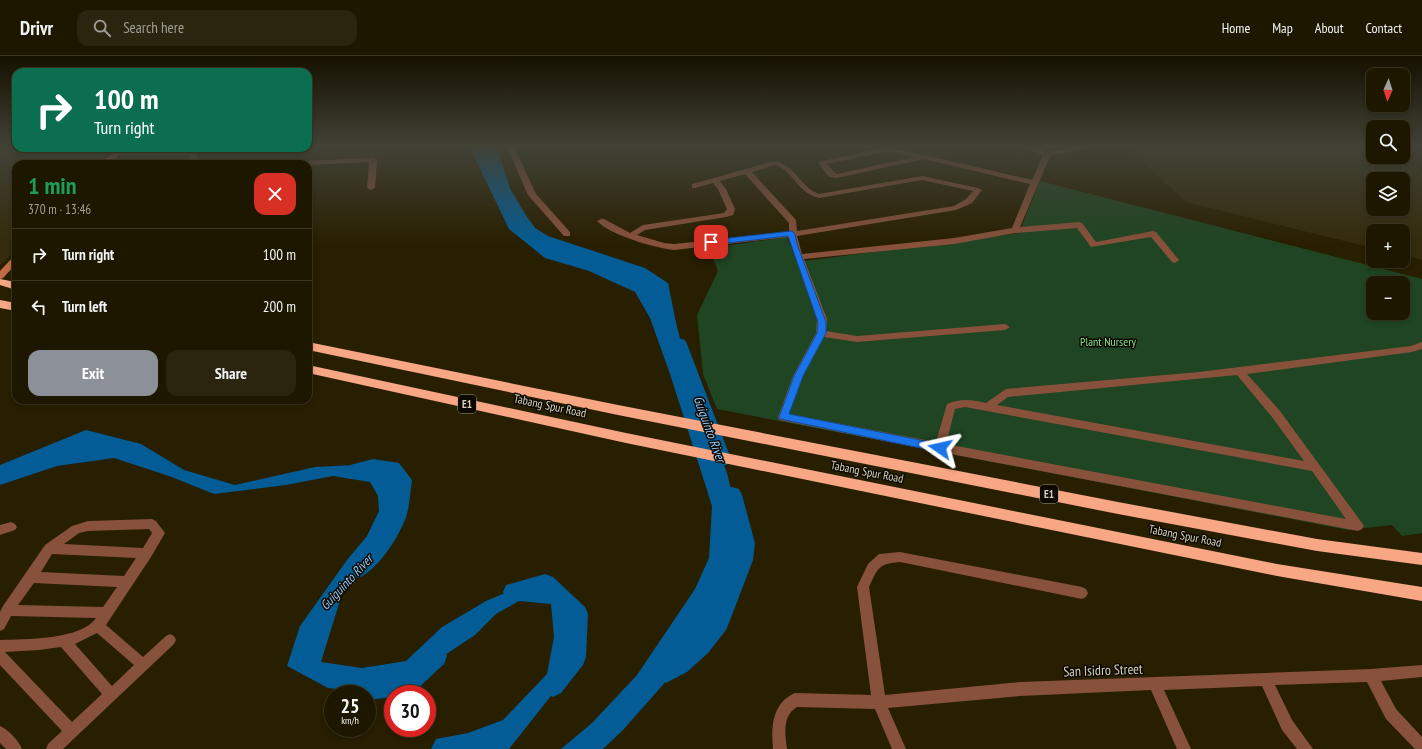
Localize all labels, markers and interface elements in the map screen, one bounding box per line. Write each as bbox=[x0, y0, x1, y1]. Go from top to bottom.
search box bbox=[77, 10, 357, 46]
text: Drivr bbox=[20, 16, 53, 40]
icon: search bbox=[91, 17, 113, 39]
text: Search here bbox=[123, 18, 184, 37]
text: Home bbox=[1222, 19, 1250, 37]
text: Map bbox=[1272, 19, 1293, 37]
text: About bbox=[1315, 19, 1344, 37]
text: Contact bbox=[1366, 19, 1402, 37]
north arrow bbox=[1366, 68, 1410, 112]
map controls bbox=[1366, 68, 1410, 320]
text: 100 m bbox=[94, 80, 158, 117]
icon: right bbox=[28, 84, 80, 136]
text: Turn right bbox=[94, 116, 154, 139]
button: search bbox=[1366, 120, 1410, 164]
text: 1 min bbox=[28, 170, 76, 201]
button: layers bbox=[1366, 172, 1410, 216]
button: close bbox=[254, 173, 296, 215]
text: 370 m · 13:46 bbox=[28, 201, 91, 218]
button: + bbox=[1366, 224, 1410, 268]
pin bbox=[694, 225, 728, 259]
icon: arrive bbox=[700, 231, 722, 253]
icon: right bbox=[28, 244, 50, 266]
text: Turn right bbox=[62, 245, 114, 264]
text: 100 m bbox=[263, 245, 296, 264]
button: − bbox=[1366, 276, 1410, 320]
icon: left bbox=[28, 296, 50, 318]
text: Turn left bbox=[62, 297, 107, 316]
text: 200 m bbox=[263, 297, 296, 316]
park label: Plant Nursery bbox=[1080, 334, 1136, 349]
button: Exit bbox=[28, 350, 158, 396]
button: Share bbox=[166, 350, 296, 396]
street label: Tabang Spur Road bbox=[512, 390, 588, 421]
water label: Guiguinto River bbox=[690, 394, 730, 467]
road number: E1 bbox=[458, 395, 476, 413]
position arrow bbox=[919, 427, 961, 469]
street label: Tabang Spur Road bbox=[829, 457, 905, 486]
road number: E1 bbox=[1040, 485, 1058, 503]
street label: Tabang Spur Road bbox=[1147, 521, 1223, 550]
water label: Guiguinto River bbox=[316, 549, 378, 614]
street label: San Isidro Street bbox=[1063, 660, 1143, 680]
speed limit sign: 30 bbox=[384, 685, 436, 737]
text: 25 bbox=[340, 693, 360, 719]
text: km/h bbox=[341, 714, 359, 727]

